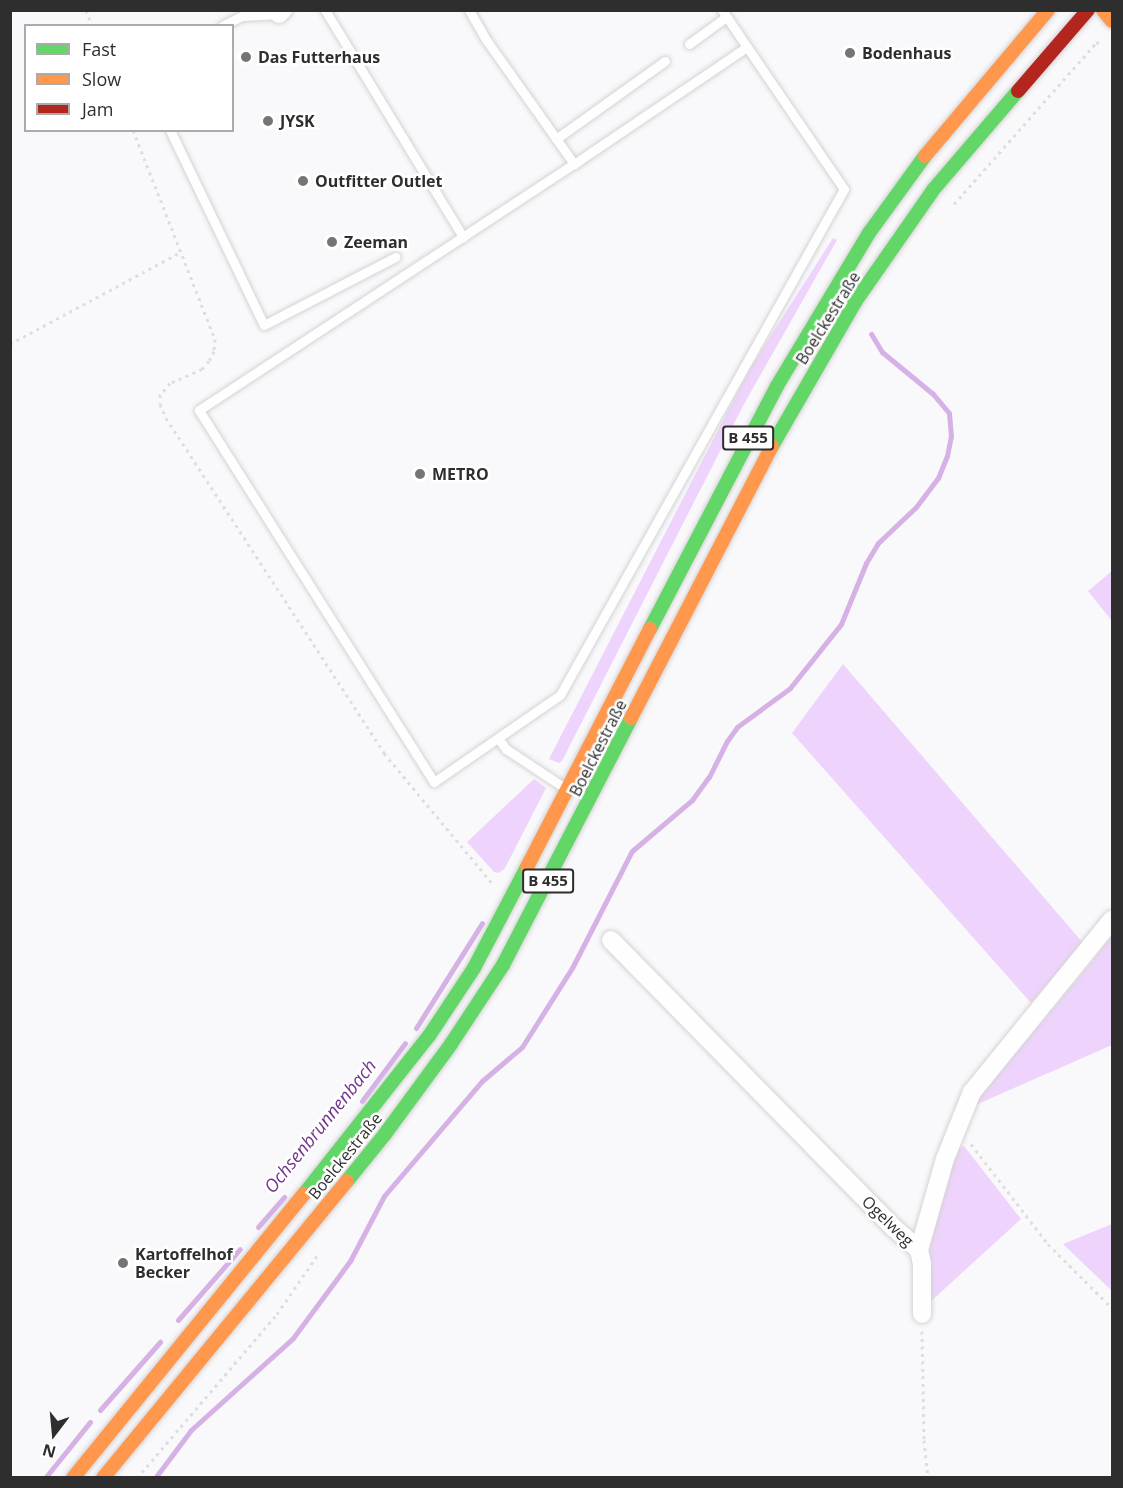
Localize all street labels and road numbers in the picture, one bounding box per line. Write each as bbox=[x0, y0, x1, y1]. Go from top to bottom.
street label: Boelckestraße bbox=[792, 268, 864, 368]
road number: B 455 bbox=[721, 426, 775, 450]
street label: Boelckestraße bbox=[565, 697, 631, 799]
road number: B 455 bbox=[521, 869, 575, 893]
street label: Boelckestraße bbox=[304, 1109, 386, 1203]
street label: Ogelweg bbox=[858, 1192, 918, 1250]

